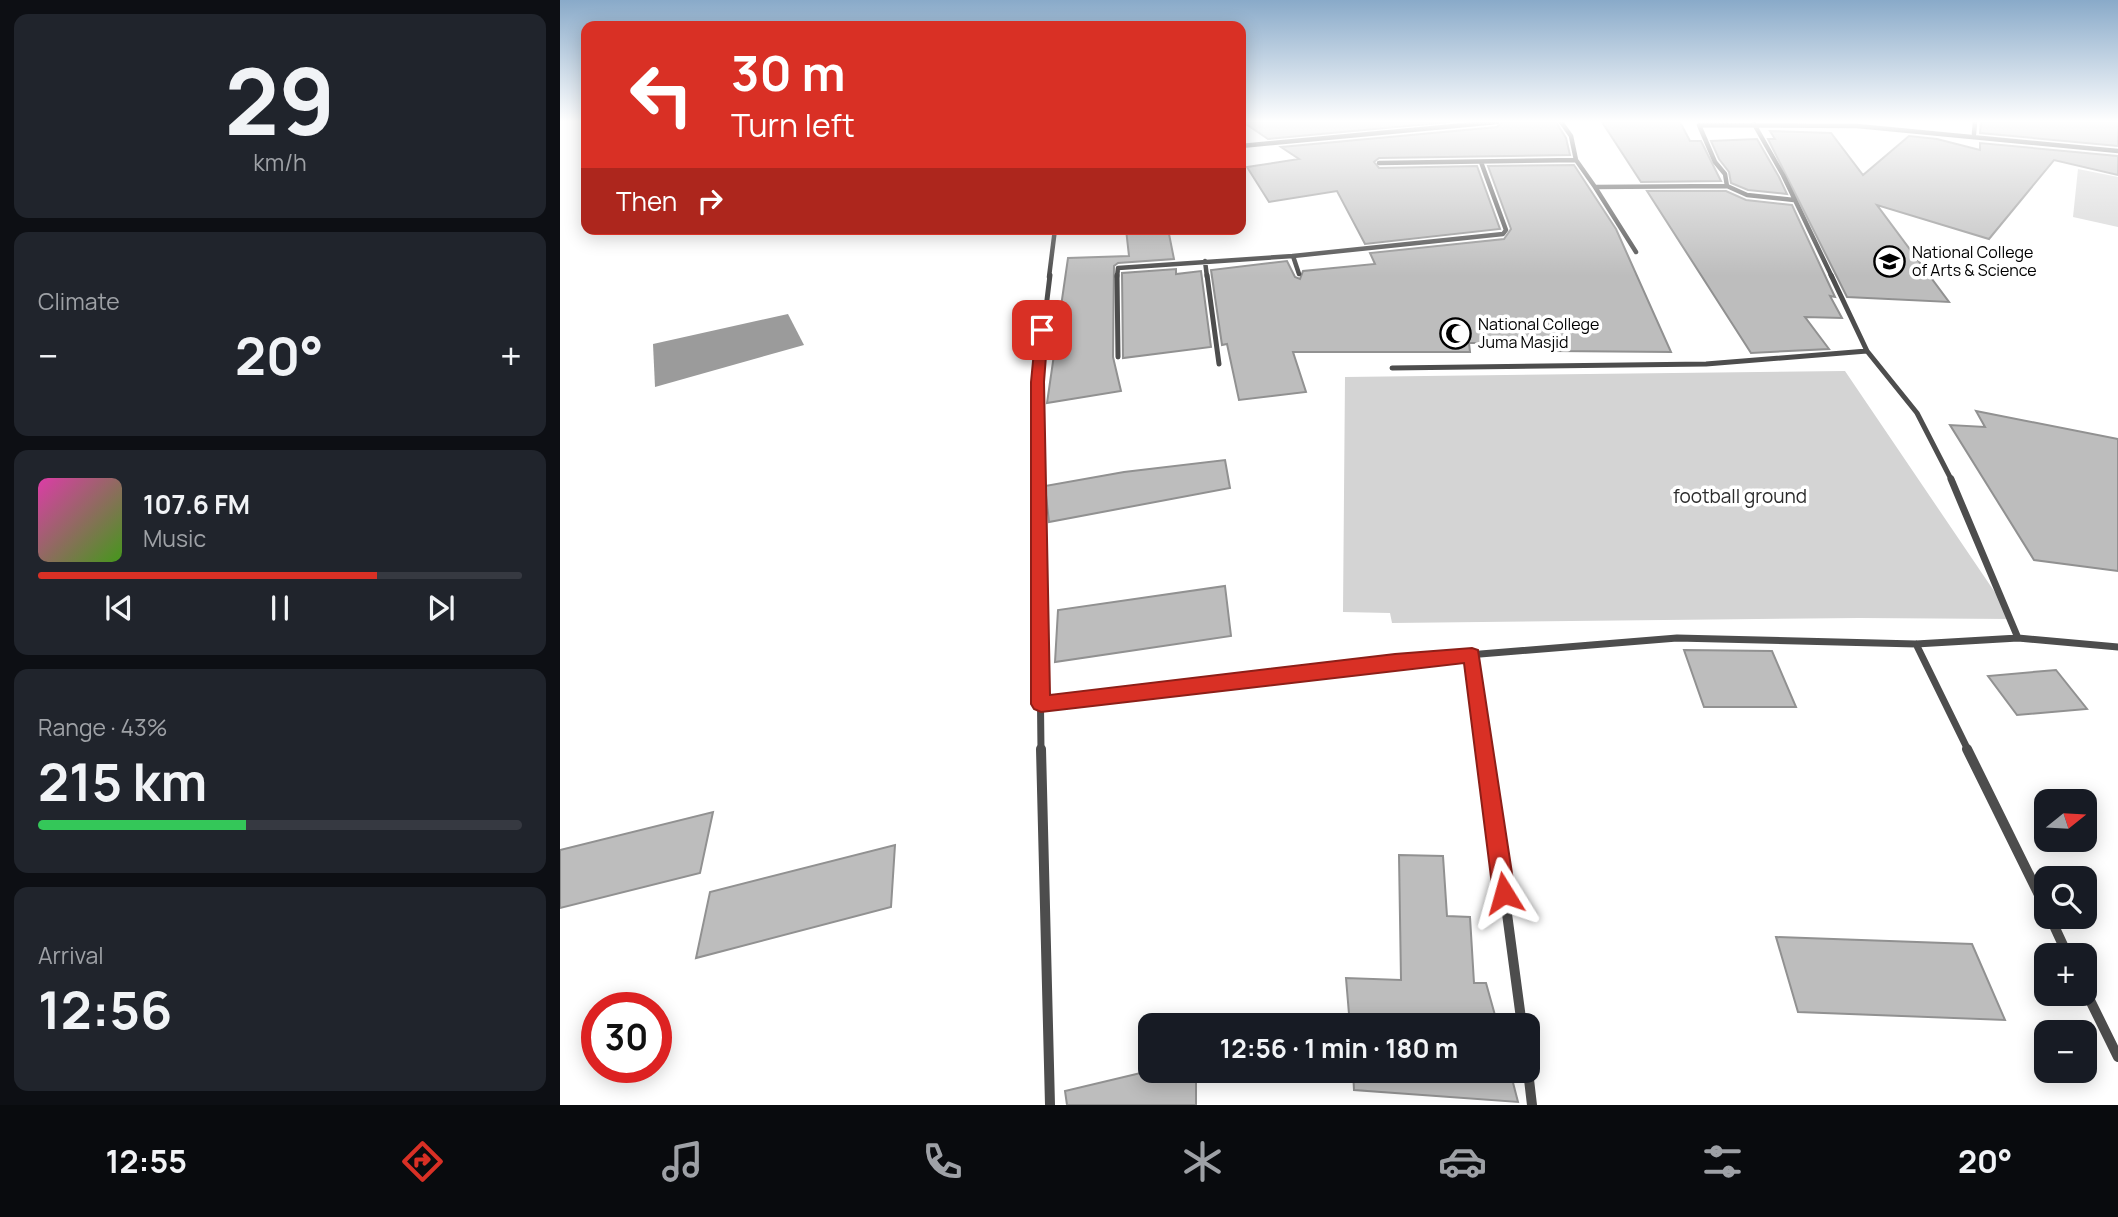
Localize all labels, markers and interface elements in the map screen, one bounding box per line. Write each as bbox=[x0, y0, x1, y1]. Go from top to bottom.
text: 29 bbox=[225, 38, 335, 162]
text: 30 m bbox=[731, 39, 846, 106]
icon: left bbox=[616, 49, 707, 140]
text: Turn left bbox=[731, 103, 855, 147]
text: km/h bbox=[253, 146, 307, 178]
icon: right bbox=[691, 182, 729, 220]
text: Then bbox=[616, 183, 677, 219]
place label: National College of Arts & Science bbox=[1912, 241, 2037, 281]
school or university icon: National College of Arts & Science bbox=[1872, 244, 1906, 278]
text: Climate bbox=[38, 285, 120, 317]
pin bbox=[1012, 300, 1072, 360]
icon: arrive bbox=[1023, 311, 1061, 349]
place label: National College Juma Masjid bbox=[1478, 313, 1599, 353]
mosque icon: National College Juma Masjid bbox=[1438, 316, 1472, 350]
text: 20° bbox=[235, 320, 324, 391]
text: − bbox=[38, 329, 59, 381]
text: + bbox=[500, 329, 522, 381]
park label: football ground bbox=[1673, 483, 1807, 509]
text: 107.6 FM bbox=[143, 486, 250, 522]
text: Music bbox=[143, 522, 206, 554]
icon: previous bbox=[100, 589, 138, 627]
icon: pause bbox=[261, 589, 299, 627]
icon: next bbox=[422, 589, 460, 627]
text: Range · 43% bbox=[38, 711, 167, 743]
text: 215 km bbox=[38, 746, 207, 817]
north arrow bbox=[2034, 789, 2096, 852]
map controls bbox=[2034, 789, 2097, 1083]
position arrow bbox=[1467, 856, 1541, 930]
button: search bbox=[2034, 866, 2097, 929]
text: Arrival bbox=[38, 939, 104, 971]
button: + bbox=[2034, 943, 2097, 1006]
text: 12:56 bbox=[38, 974, 172, 1045]
speed limit sign: 30 bbox=[581, 992, 672, 1083]
button: − bbox=[2034, 1020, 2097, 1083]
text: 12:56 · 1 min · 180 m bbox=[1220, 1030, 1458, 1066]
icon: directions bbox=[398, 1137, 447, 1186]
icon: music bbox=[658, 1137, 707, 1186]
icon: phone bbox=[918, 1137, 967, 1186]
icon: climate bbox=[1178, 1137, 1227, 1186]
icon: car bbox=[1438, 1137, 1487, 1186]
icon: filters bbox=[1698, 1137, 1747, 1186]
text: 12:55 bbox=[105, 1139, 187, 1183]
text: 20° bbox=[1958, 1139, 2012, 1183]

